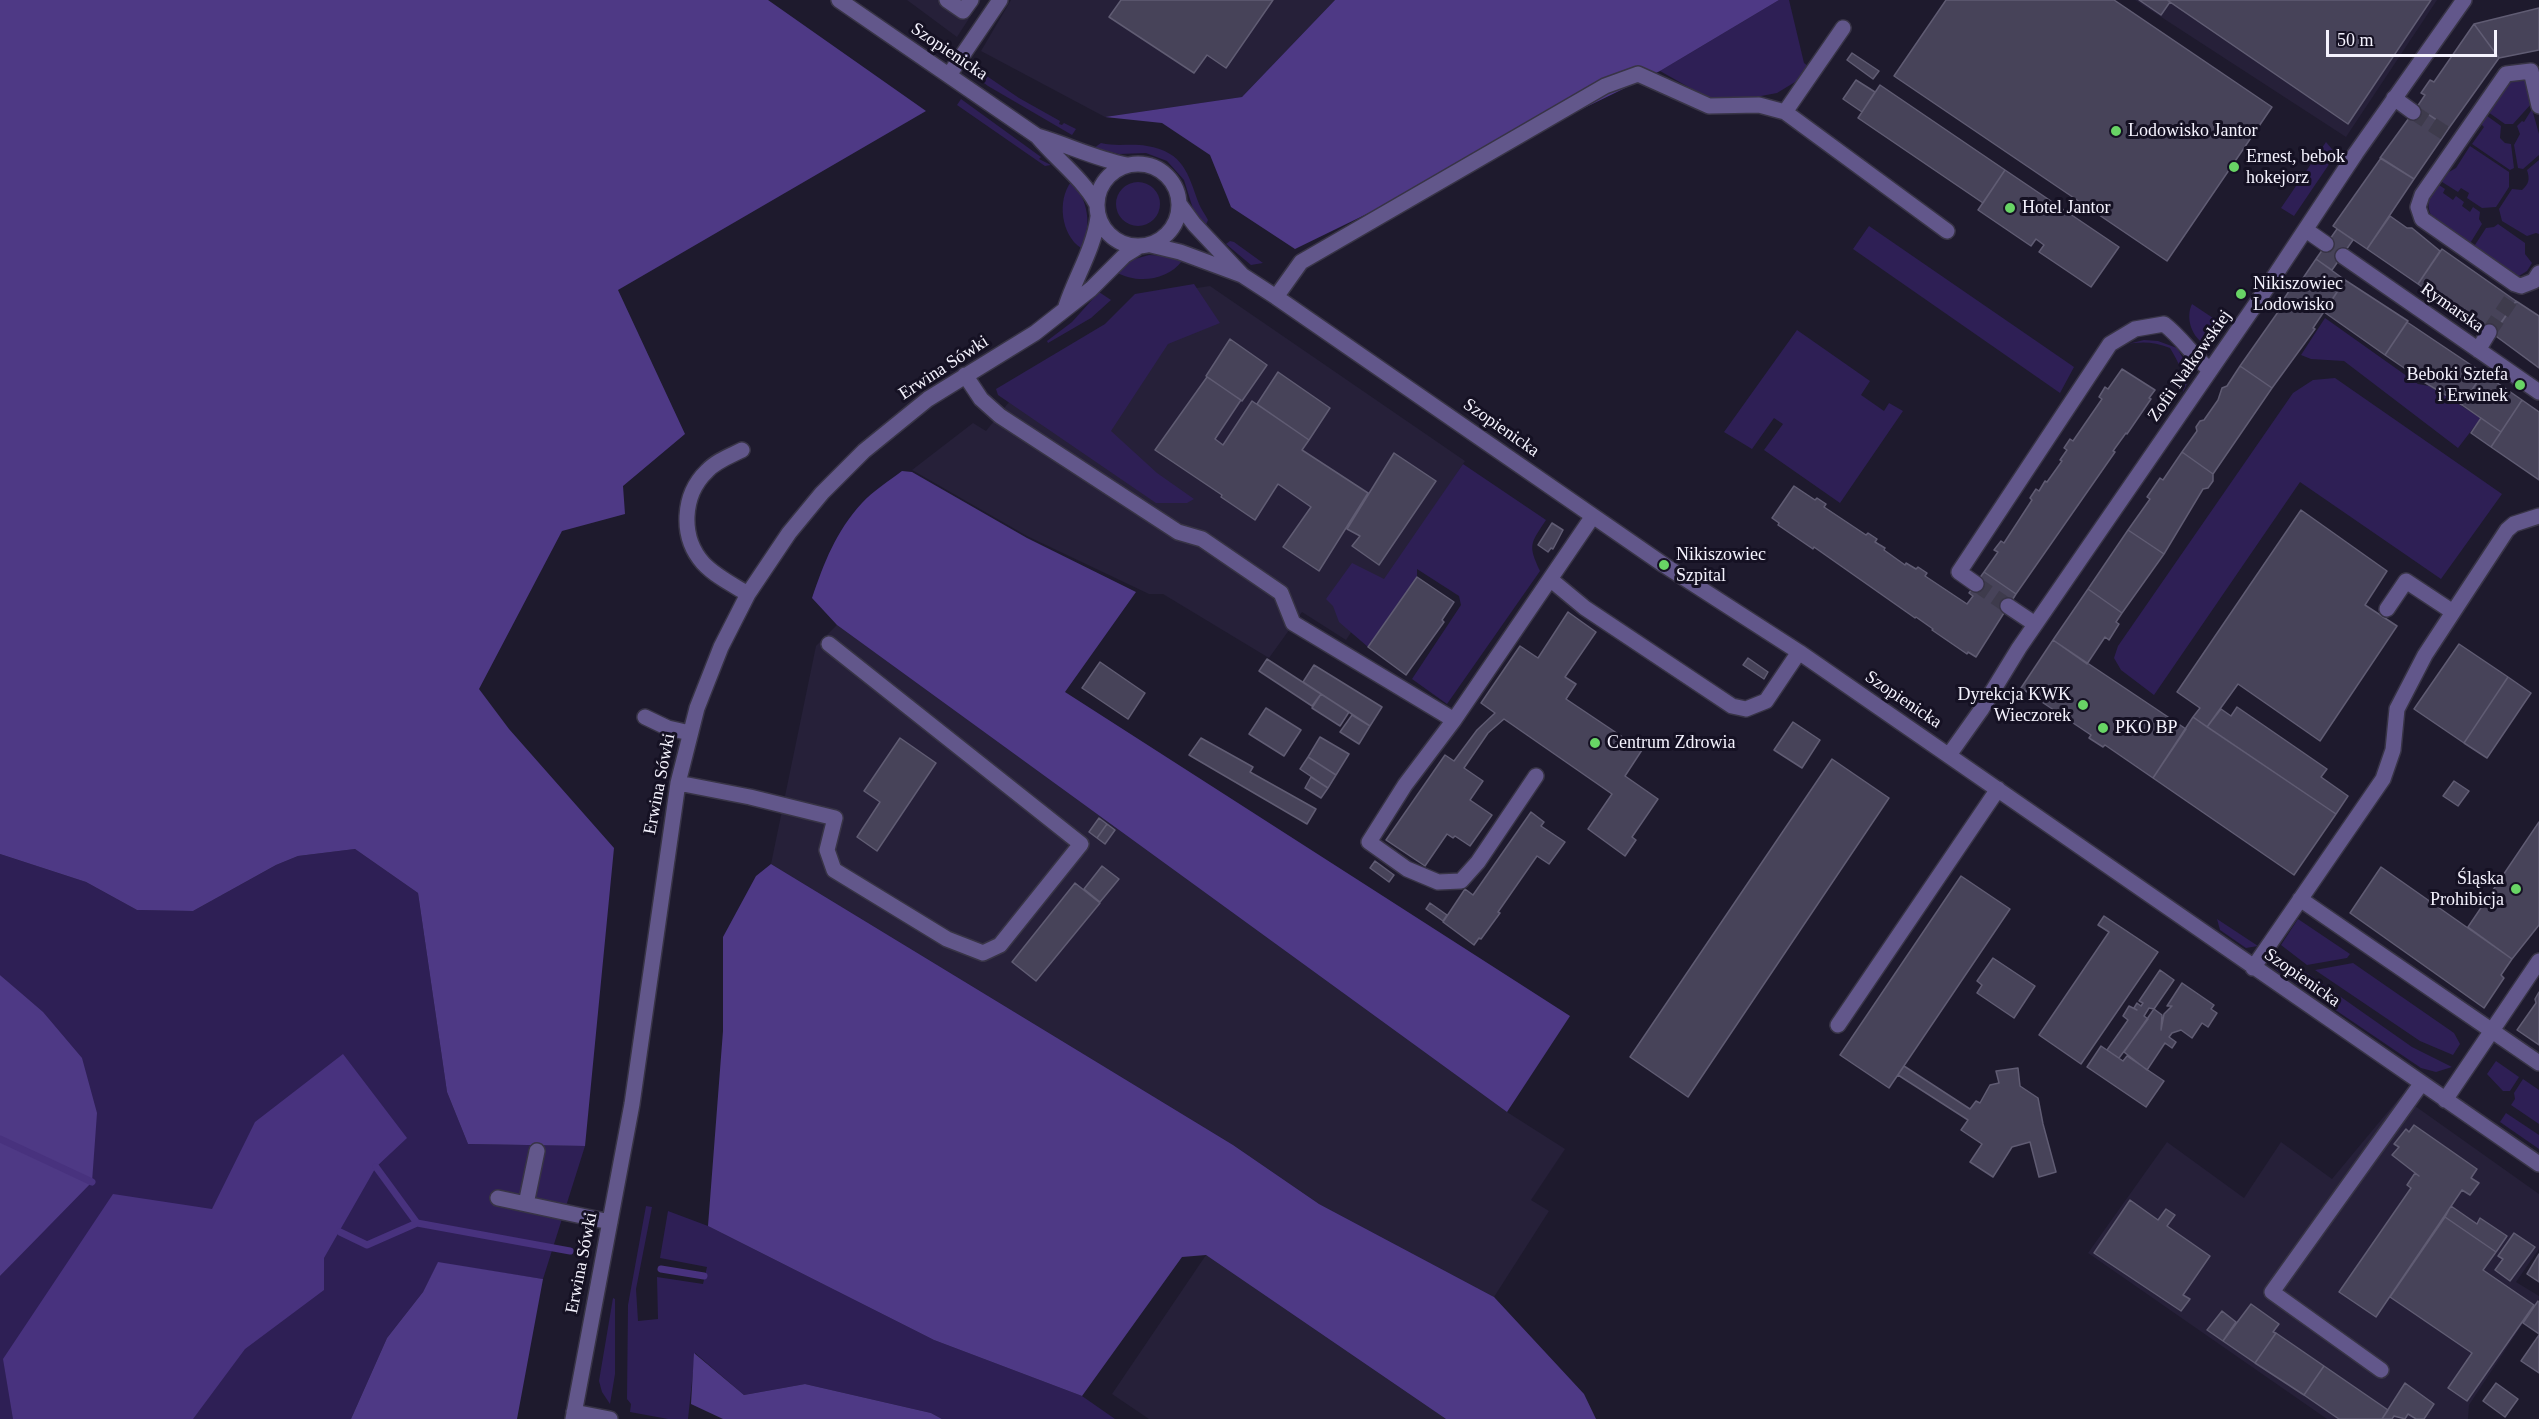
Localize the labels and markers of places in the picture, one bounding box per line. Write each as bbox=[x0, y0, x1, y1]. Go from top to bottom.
place label: Lodowisko Jantor bbox=[2128, 120, 2257, 142]
marker: Lodowisko Jantor bbox=[2109, 124, 2123, 138]
place label: Ernest, bebok hokejorz bbox=[2246, 146, 2345, 188]
marker: Ernest, bebok hokejorz bbox=[2227, 160, 2241, 174]
place label: Hotel Jantor bbox=[2022, 197, 2110, 219]
marker: Hotel Jantor bbox=[2003, 201, 2017, 215]
place label: Nikiszowiec Lodowisko bbox=[2253, 273, 2343, 316]
marker: Nikiszowiec Lodowisko bbox=[2234, 287, 2248, 301]
place label: Beboki Sztefa i Erwinek bbox=[2407, 364, 2508, 406]
marker: Beboki Sztefa i Erwinek bbox=[2513, 378, 2527, 392]
place label: Nikiszowiec Szpital bbox=[1676, 544, 1766, 586]
marker: Nikiszowiec Szpital bbox=[1657, 558, 1671, 572]
place label: Dyrekcja KWK Wieczorek bbox=[1958, 684, 2071, 726]
marker: Dyrekcja KWK Wieczorek bbox=[2076, 698, 2090, 712]
place label: PKO BP bbox=[2115, 717, 2178, 739]
marker: PKO BP bbox=[2096, 721, 2110, 735]
place label: Centrum Zdrowia bbox=[1607, 732, 1735, 754]
marker: Centrum Zdrowia bbox=[1588, 736, 1602, 750]
place label: Śląska Prohibicja bbox=[2430, 868, 2504, 910]
marker: Śląska Prohibicja bbox=[2509, 882, 2523, 896]

